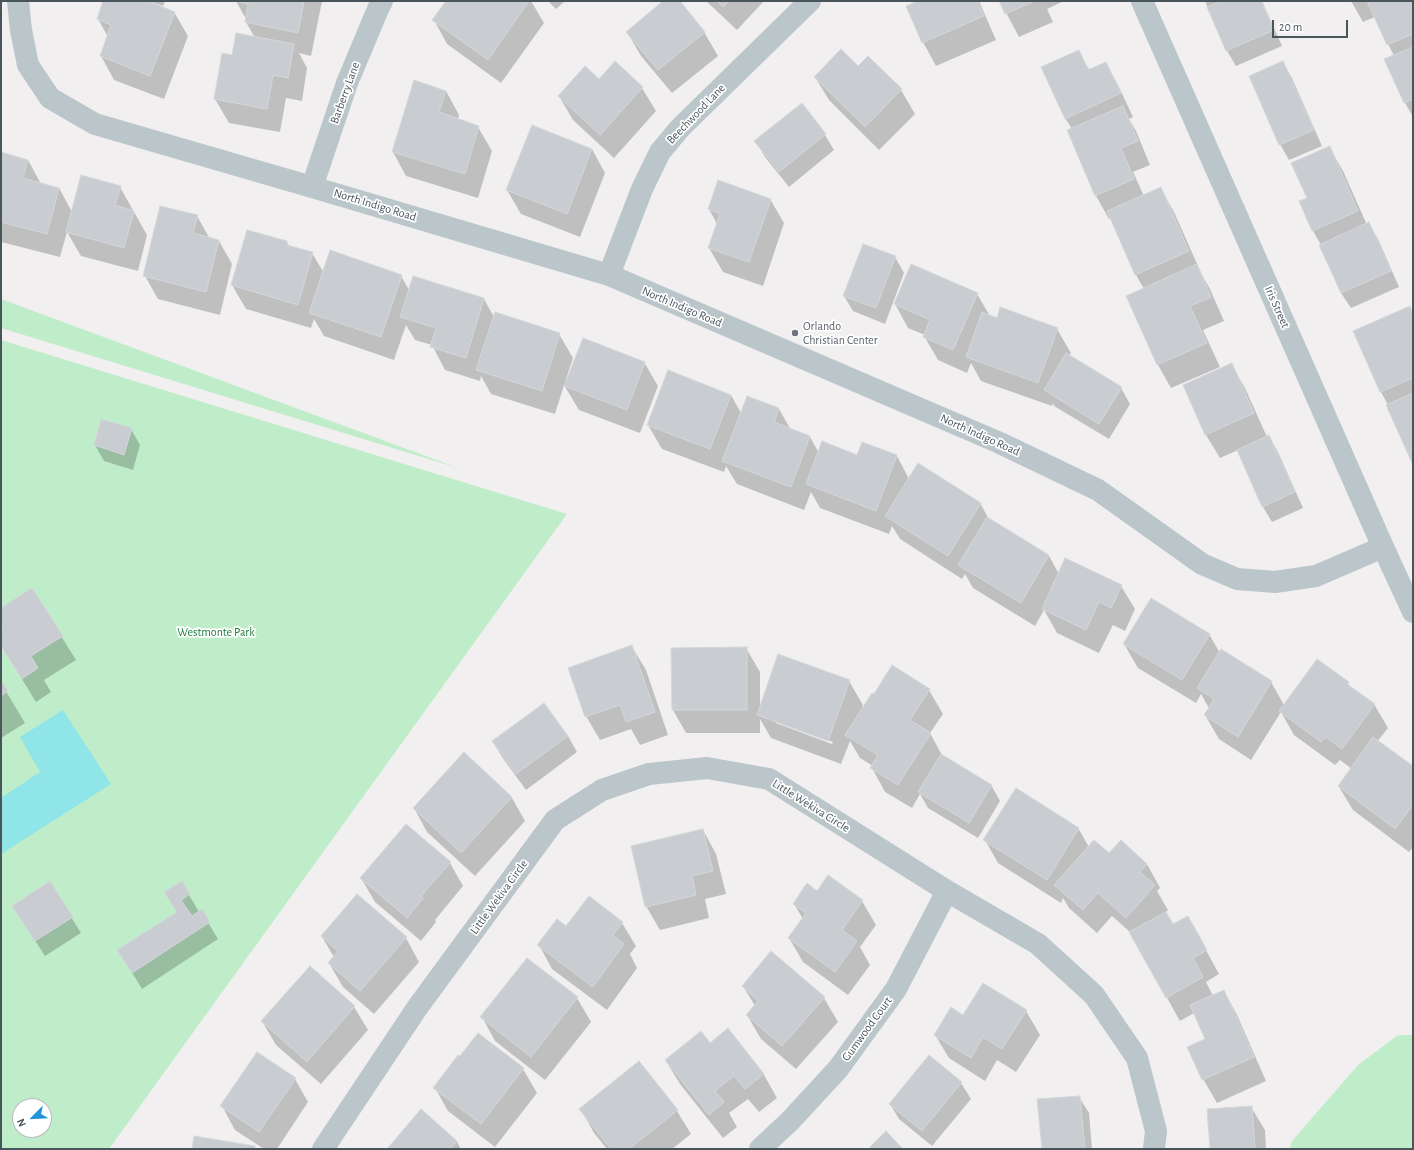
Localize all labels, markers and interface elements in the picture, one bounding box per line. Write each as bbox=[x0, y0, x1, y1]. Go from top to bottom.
scale bar bbox=[1274, 12, 1350, 38]
text: 20 m bbox=[1279, 21, 1302, 33]
street label: Barberry Lane bbox=[327, 60, 363, 126]
street label: Beechwood Lane bbox=[664, 81, 728, 147]
street label: North Indigo Road bbox=[332, 186, 418, 224]
street label: North Indigo Road bbox=[640, 284, 724, 330]
street label: Iris Street bbox=[1261, 284, 1293, 330]
place label: Orlando Christian Center bbox=[803, 319, 878, 347]
marker: Orlando Christian Center bbox=[790, 328, 800, 338]
street label: North Indigo Road bbox=[938, 411, 1022, 459]
park label: Westmonte Park bbox=[177, 625, 255, 639]
street label: Little Wekiva Circle bbox=[770, 776, 852, 836]
street label: Little Wekiva Circle bbox=[467, 857, 531, 937]
street label: Gumwood Court bbox=[839, 994, 895, 1064]
north arrow bbox=[12, 1098, 52, 1138]
text: N bbox=[15, 1117, 28, 1128]

